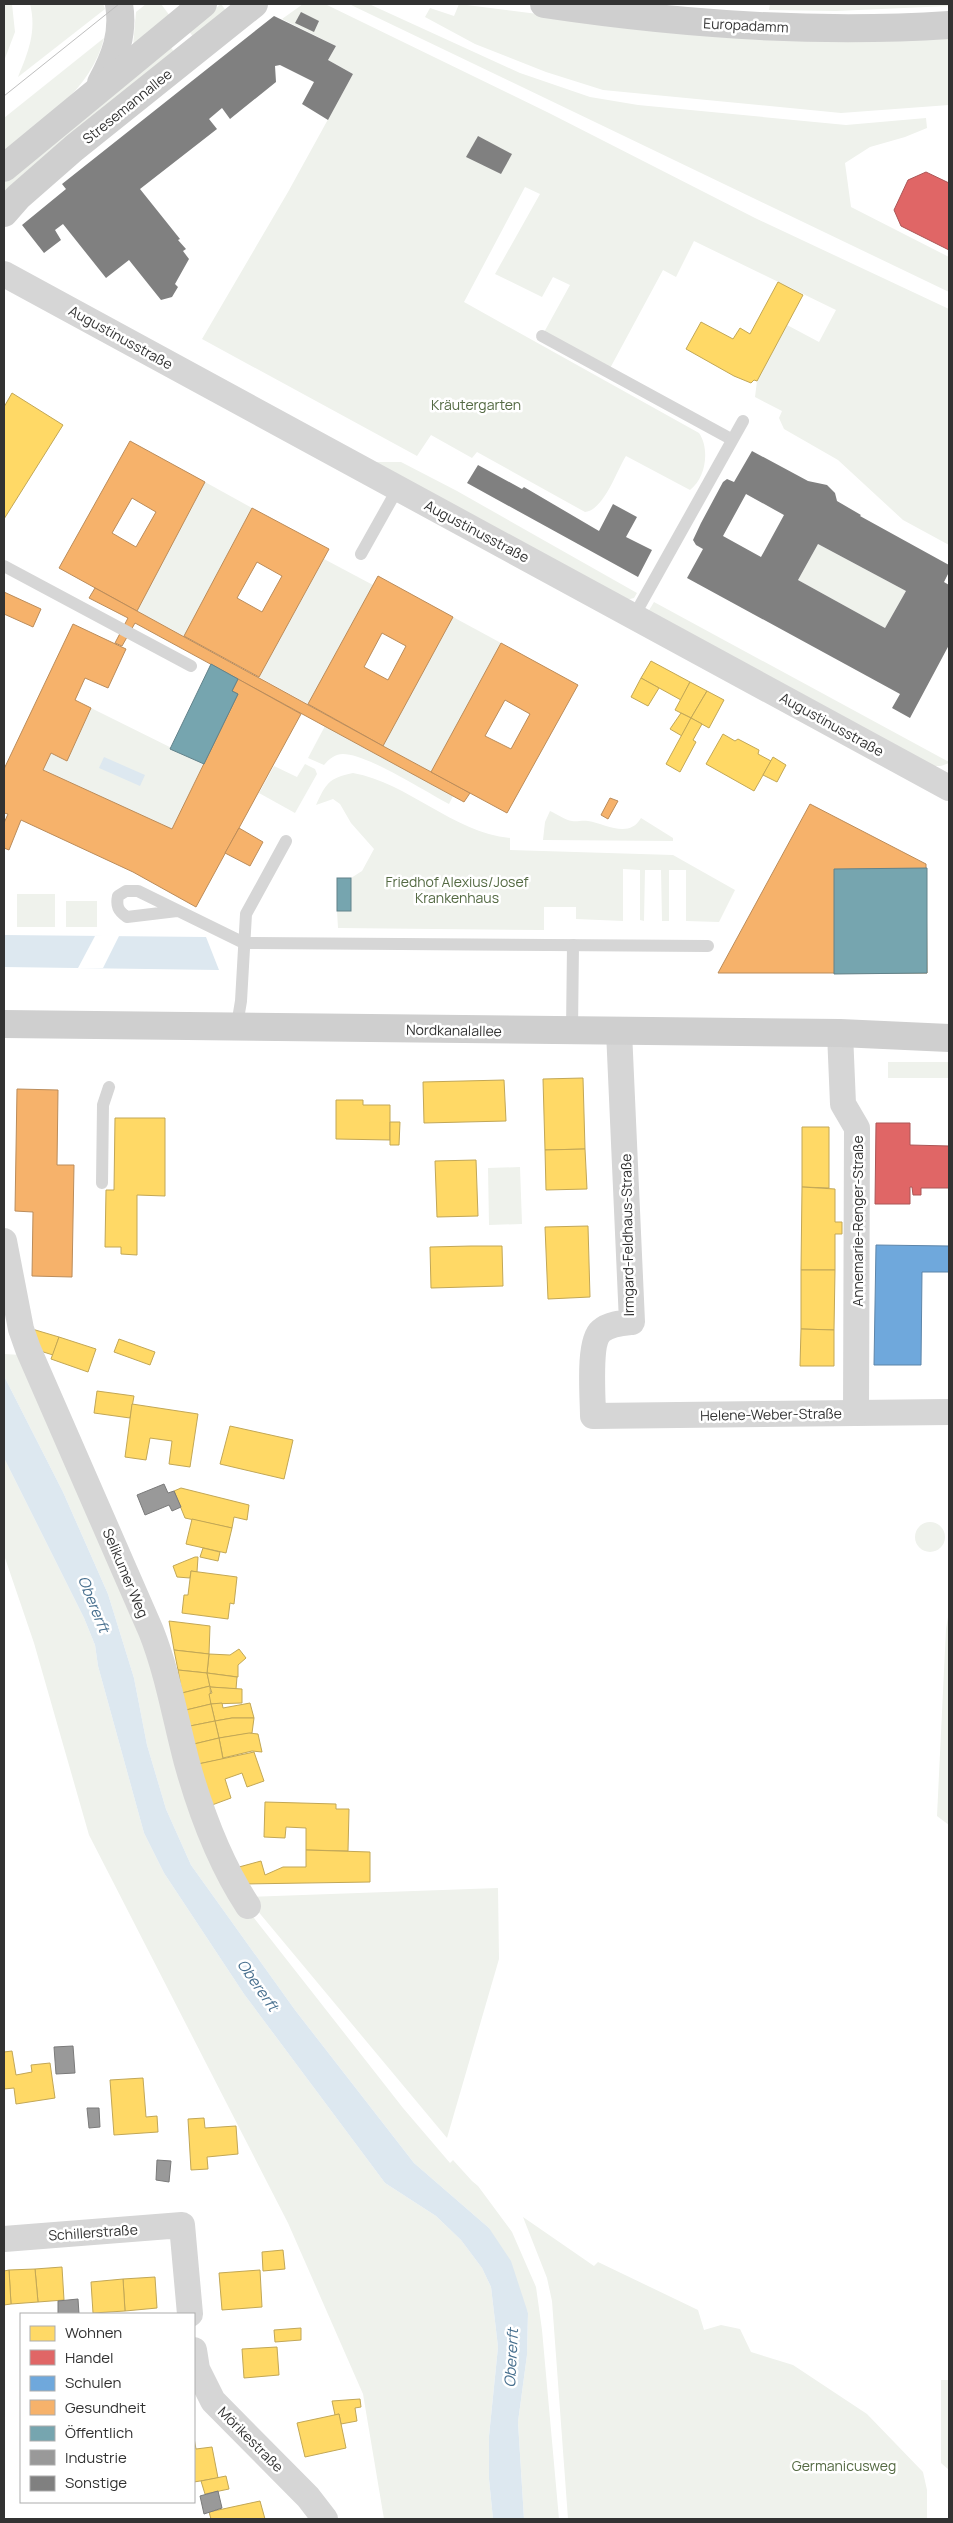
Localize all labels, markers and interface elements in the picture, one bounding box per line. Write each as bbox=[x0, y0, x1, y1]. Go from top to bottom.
street label: Europadamm bbox=[703, 13, 789, 37]
street label: Stresemannallee bbox=[78, 64, 176, 148]
street label: Augustinusstraße bbox=[66, 301, 176, 373]
park label: Kräutergarten bbox=[431, 395, 521, 414]
street label: Augustinusstraße bbox=[421, 495, 533, 567]
street label: Augustinusstraße bbox=[777, 688, 887, 760]
park label: Friedhof Alexius/Josef Krankenhaus bbox=[385, 872, 529, 907]
street label: Nordkanalallee bbox=[406, 1020, 502, 1040]
street label: Annemarie-Renger-Straße bbox=[848, 1135, 867, 1307]
street label: Irmgard-Feldhaus-Straße bbox=[616, 1153, 638, 1317]
street label: Helene-Weber-Straße bbox=[700, 1403, 842, 1425]
street label: Selikumer Weg bbox=[99, 1525, 153, 1621]
water label: Obererft bbox=[73, 1573, 116, 1637]
water label: Obererft bbox=[232, 1955, 285, 2017]
street label: Schillerstraße bbox=[48, 2219, 138, 2245]
legend bbox=[20, 2313, 195, 2503]
text: Wohnen bbox=[65, 2322, 122, 2343]
water label: Obererft bbox=[499, 2326, 523, 2388]
text: Handel bbox=[65, 2347, 114, 2368]
text: Schulen bbox=[65, 2372, 121, 2393]
text: Gesundheit bbox=[65, 2397, 146, 2418]
street label: Mörikestraße bbox=[214, 2402, 288, 2476]
text: Öffentlich bbox=[65, 2422, 133, 2443]
text: Industrie bbox=[65, 2447, 127, 2468]
park label: Germanicusweg bbox=[792, 2456, 896, 2475]
text: Sonstige bbox=[65, 2472, 127, 2493]

